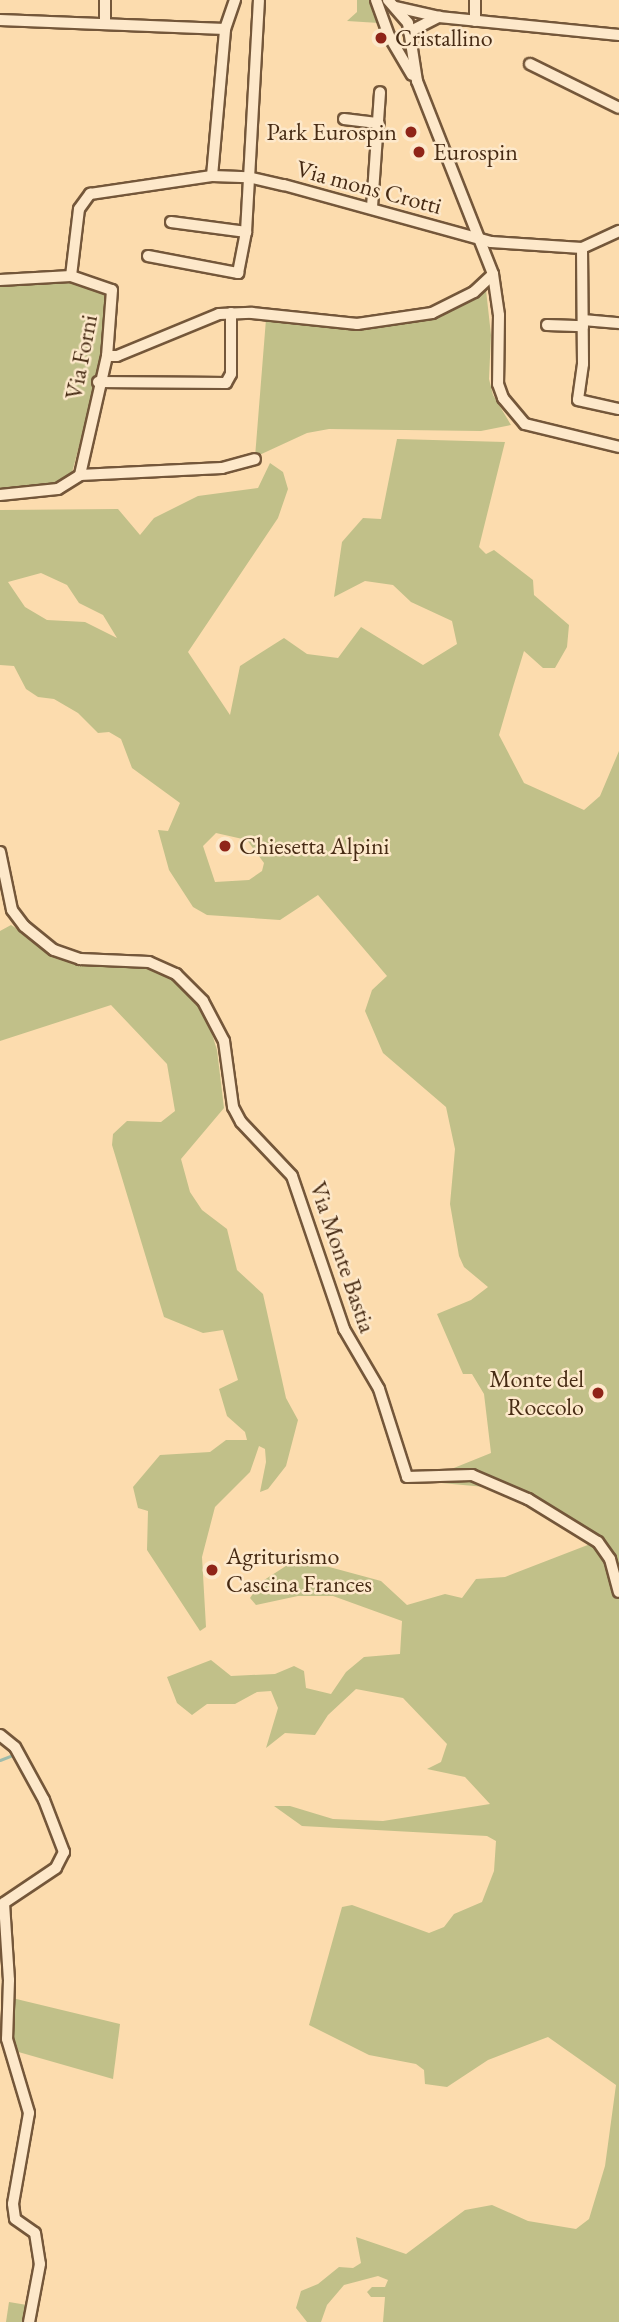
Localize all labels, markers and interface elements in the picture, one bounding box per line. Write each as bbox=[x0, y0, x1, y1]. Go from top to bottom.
place label: Cristallino bbox=[395, 24, 493, 52]
marker: Cristallino bbox=[373, 30, 389, 46]
place label: Park Eurospin bbox=[266, 118, 397, 146]
marker: Park Eurospin bbox=[403, 124, 419, 140]
place label: Eurospin bbox=[433, 138, 518, 166]
marker: Eurospin bbox=[411, 144, 427, 160]
street label: Via mons Crotti bbox=[293, 154, 445, 220]
street label: Via Forni bbox=[59, 312, 103, 402]
place label: Chiesetta Alpini bbox=[239, 832, 389, 860]
marker: Chiesetta Alpini bbox=[217, 838, 233, 854]
street label: Via Monte Bastia bbox=[304, 1178, 382, 1336]
place label: Monte del Roccolo bbox=[489, 1365, 584, 1421]
marker: Monte del Roccolo bbox=[590, 1385, 606, 1401]
place label: Agriturismo Cascina Frances bbox=[226, 1542, 372, 1598]
marker: Agriturismo Cascina Frances bbox=[204, 1562, 220, 1578]

